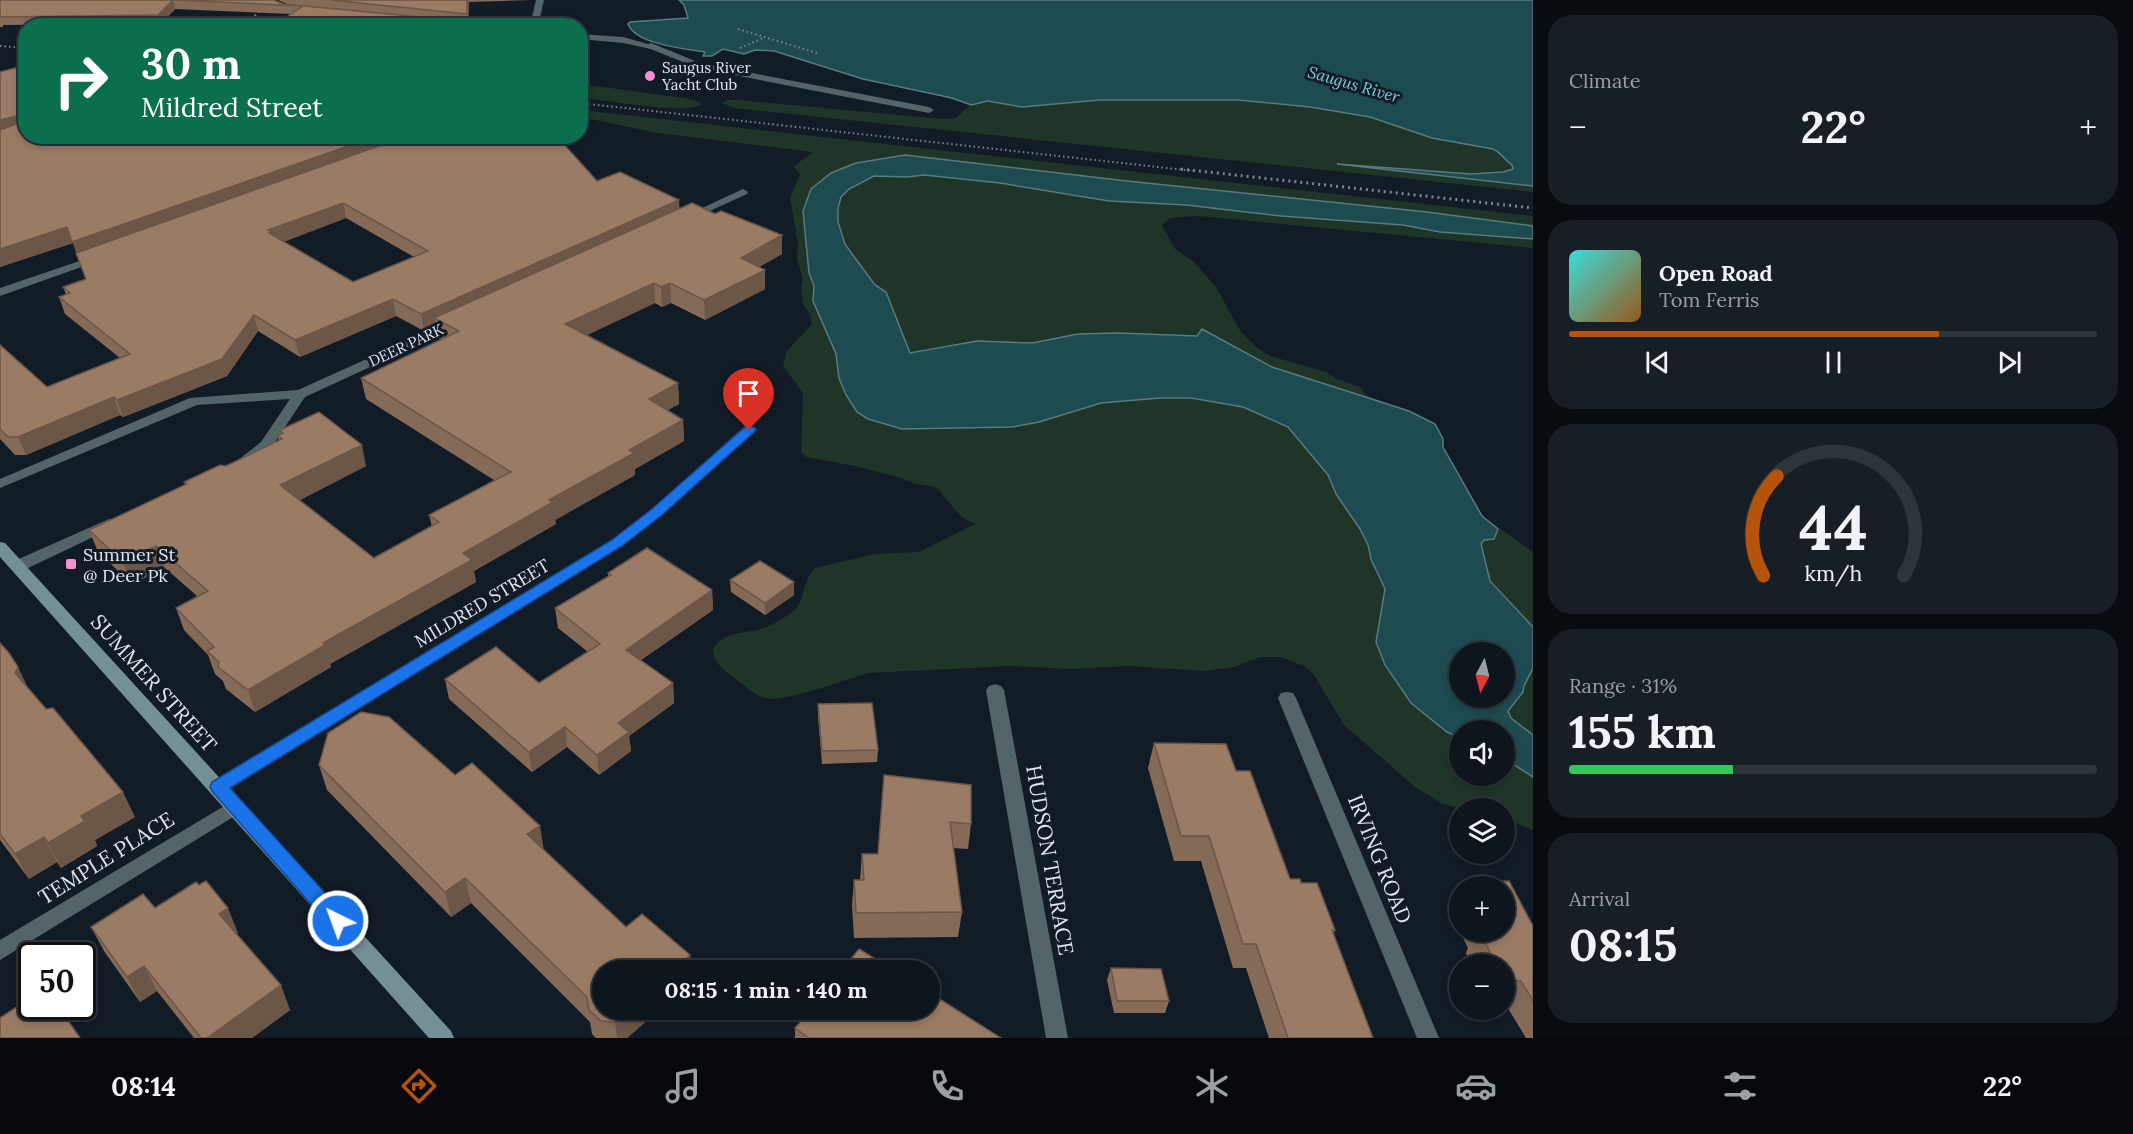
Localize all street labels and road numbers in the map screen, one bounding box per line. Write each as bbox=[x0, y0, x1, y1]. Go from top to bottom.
street label: DEER PARK bbox=[365, 319, 447, 371]
street label: MILDRED STREET bbox=[410, 553, 554, 652]
street label: SUMMER STREET bbox=[85, 609, 223, 757]
street label: HUDSON TERRACE bbox=[1020, 763, 1080, 957]
street label: IRVING ROAD bbox=[1342, 791, 1418, 927]
street label: TEMPLE PLACE bbox=[33, 805, 179, 911]

